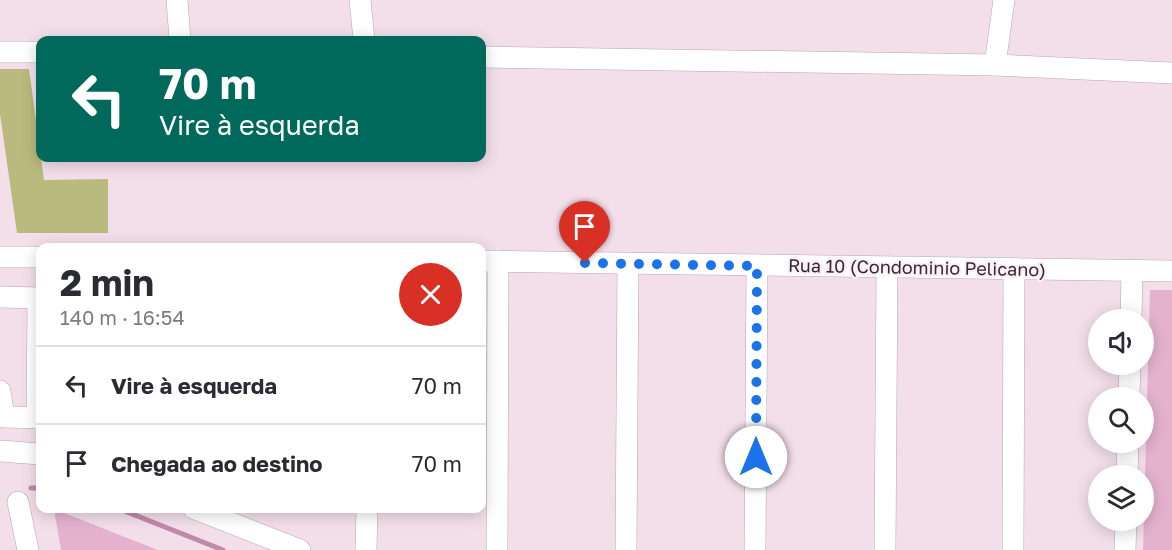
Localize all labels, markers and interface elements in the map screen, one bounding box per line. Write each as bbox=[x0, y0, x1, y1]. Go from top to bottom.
text: 70 m bbox=[159, 58, 256, 108]
icon: left bbox=[60, 60, 138, 138]
text: Vire à esquerda bbox=[159, 109, 360, 141]
pin bbox=[559, 201, 610, 263]
icon: arrive bbox=[568, 210, 601, 243]
street label: Rua 10 (Condominio Pelicano) bbox=[788, 254, 1046, 280]
text: 2 min bbox=[60, 261, 154, 304]
button: close bbox=[399, 263, 462, 326]
text: 140 m · 16:54 bbox=[60, 305, 185, 329]
map controls bbox=[1088, 309, 1154, 531]
button: sound bbox=[1088, 309, 1154, 375]
icon: left bbox=[60, 369, 93, 402]
text: Vire à esquerda bbox=[111, 372, 277, 399]
text: 70 m bbox=[412, 372, 462, 399]
button: search bbox=[1088, 387, 1154, 453]
position arrow bbox=[724, 425, 788, 489]
icon: arrive bbox=[60, 447, 93, 480]
text: Chegada ao destino bbox=[111, 450, 323, 477]
text: 70 m bbox=[412, 450, 462, 477]
button: layers bbox=[1088, 465, 1154, 531]

